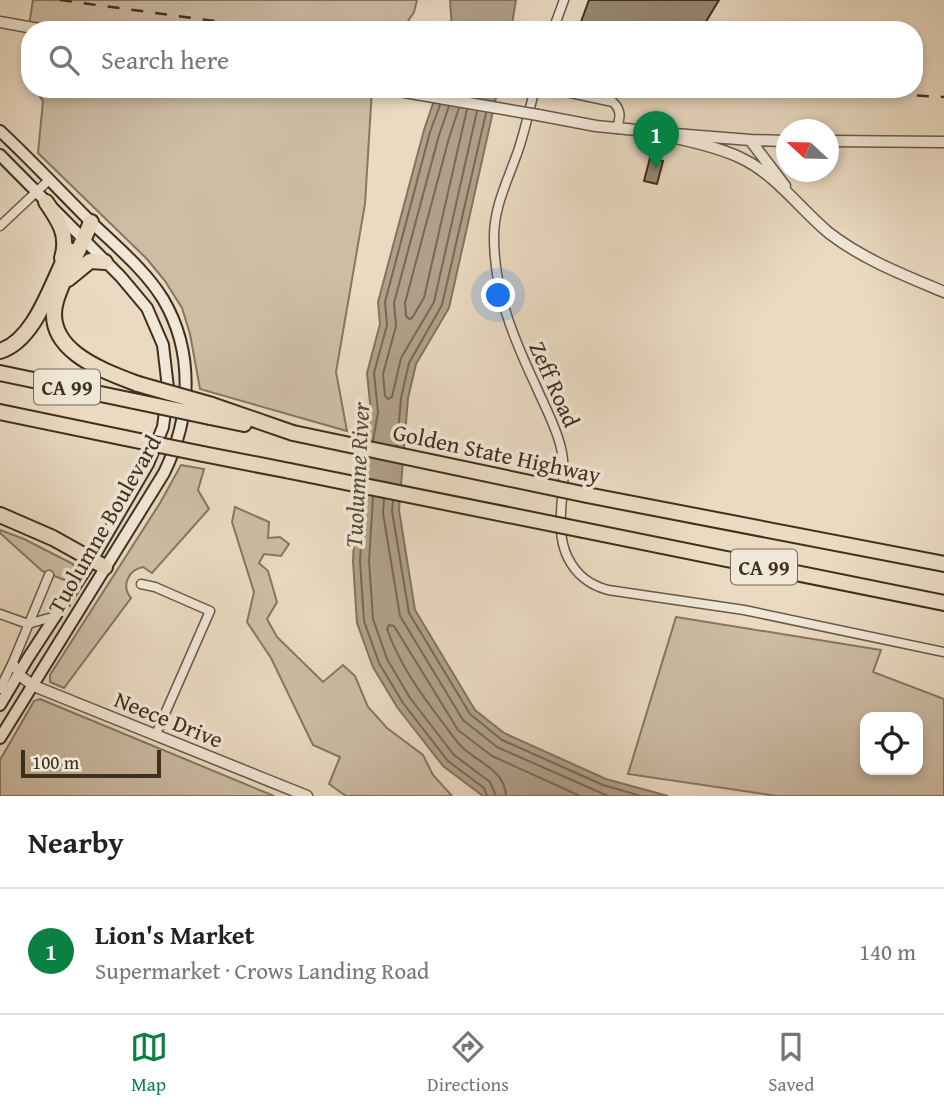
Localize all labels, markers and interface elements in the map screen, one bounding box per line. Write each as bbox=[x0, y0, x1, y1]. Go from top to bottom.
search box bbox=[21, 21, 923, 98]
text: Search here bbox=[101, 40, 229, 79]
icon: search bbox=[45, 41, 83, 79]
pin: 1 bbox=[633, 111, 679, 169]
north arrow bbox=[776, 119, 839, 182]
your location bbox=[481, 278, 515, 312]
street label: Zeff Road bbox=[521, 336, 589, 433]
road number: CA 99 bbox=[34, 370, 100, 404]
water label: Tuolumne River bbox=[336, 400, 378, 549]
street label: Golden State Highway bbox=[390, 415, 604, 491]
street label: Tuolumne Boulevard bbox=[39, 428, 169, 619]
road number: CA 99 bbox=[731, 550, 797, 584]
street label: Neece Drive bbox=[110, 682, 228, 756]
map controls bbox=[860, 712, 923, 775]
button: locate bbox=[860, 712, 923, 775]
scale bar bbox=[21, 747, 161, 779]
text: 100 m bbox=[32, 748, 79, 776]
text: Nearby bbox=[28, 820, 124, 864]
text: Lion's Market bbox=[95, 915, 254, 954]
text: 1 bbox=[45, 935, 57, 968]
text: 140 m bbox=[859, 935, 916, 968]
text: Supermarket · Crows Landing Road bbox=[95, 954, 429, 987]
tab: Map bbox=[130, 1028, 168, 1098]
tab: Directions bbox=[427, 1028, 509, 1098]
tab: Saved bbox=[768, 1028, 814, 1098]

